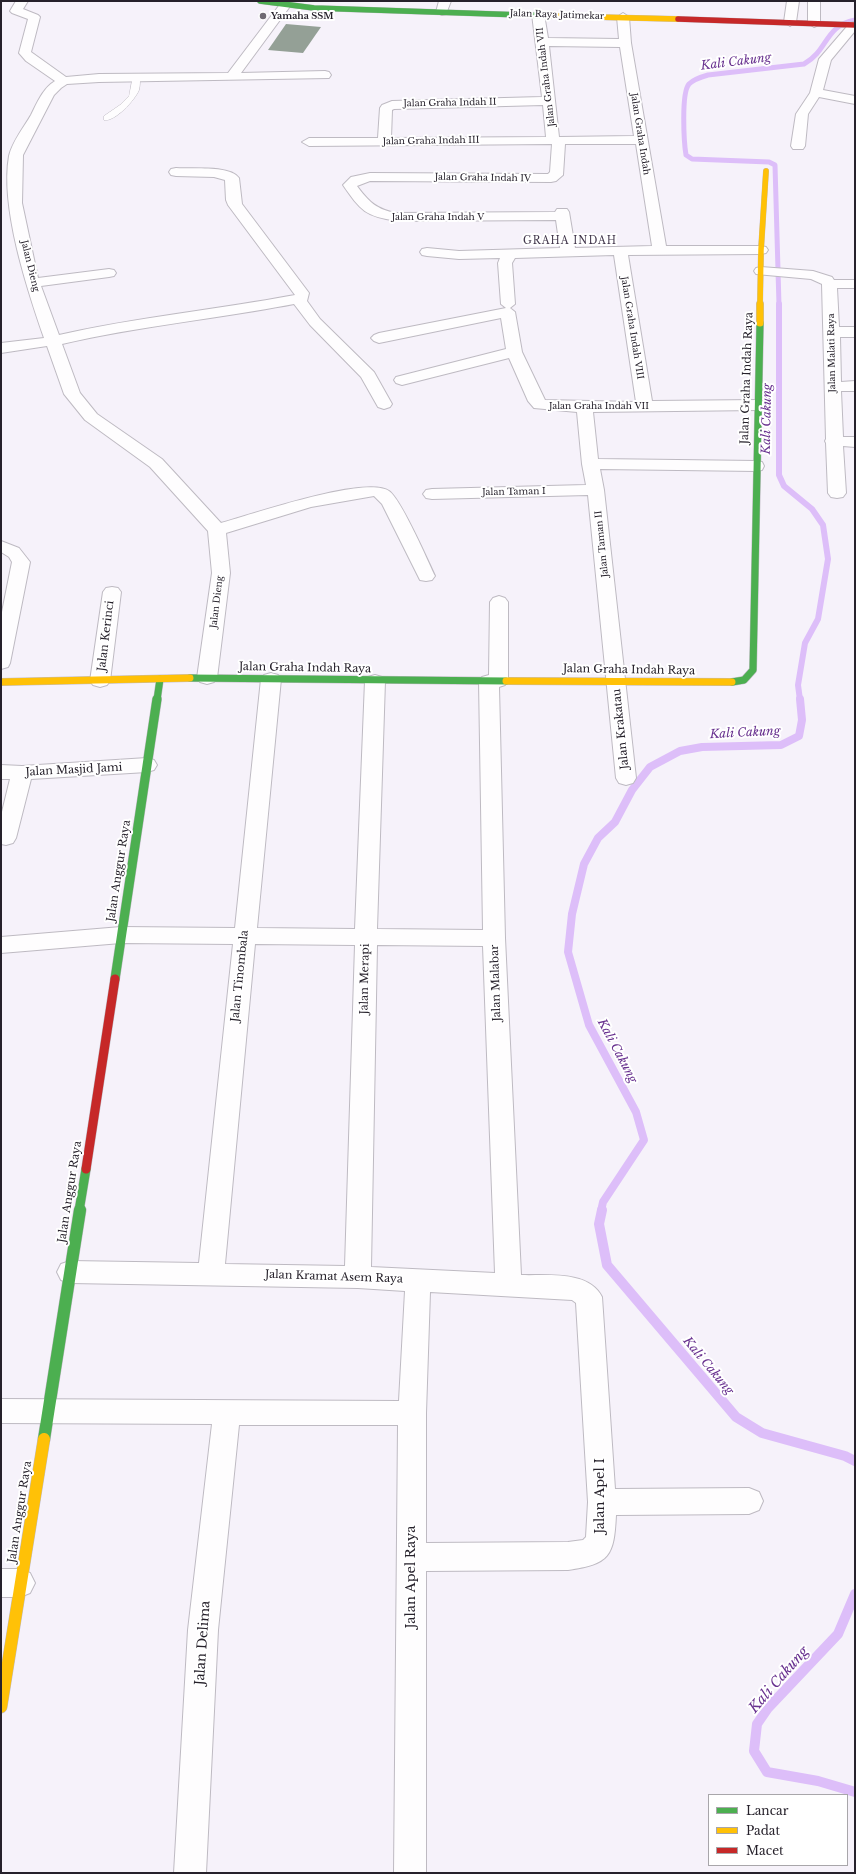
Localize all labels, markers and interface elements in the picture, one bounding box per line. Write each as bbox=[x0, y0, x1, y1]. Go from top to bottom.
street label: Jalan Raya Jatimekar bbox=[510, 8, 604, 22]
marker: Yamaha SSM bbox=[258, 11, 268, 21]
place label: Yamaha SSM bbox=[271, 11, 334, 21]
street label: Jalan Graha Indah VII bbox=[535, 27, 557, 127]
water label: Kali Cakung bbox=[700, 51, 772, 73]
street label: Jalan Graha Indah bbox=[628, 92, 652, 176]
street label: Jalan Graha Indah II bbox=[403, 97, 497, 109]
street label: Jalan Graha Indah III bbox=[383, 135, 479, 147]
street label: Jalan Graha Indah IV bbox=[435, 172, 531, 184]
street label: Jalan Graha Indah V bbox=[392, 212, 484, 222]
district label: GRAHA INDAH bbox=[523, 235, 617, 247]
street label: Jalan Dieng bbox=[18, 239, 42, 293]
street label: Jalan Graha Indah VIII bbox=[619, 276, 645, 380]
street label: Jalan Graha Indah Raya bbox=[738, 312, 756, 444]
street label: Jalan Malati Raya bbox=[826, 313, 838, 393]
water label: Kali Cakung bbox=[759, 384, 775, 454]
street label: Jalan Graha Indah VII bbox=[549, 401, 649, 411]
street label: Jalan Taman I bbox=[482, 486, 546, 498]
street label: Jalan Taman II bbox=[593, 510, 611, 578]
street label: Jalan Dieng bbox=[208, 575, 226, 629]
street label: Jalan Kerinci bbox=[95, 600, 117, 672]
street label: Jalan Graha Indah Raya bbox=[239, 660, 371, 676]
street label: Jalan Graha Indah Raya bbox=[563, 662, 695, 678]
street label: Jalan Krakatau bbox=[610, 688, 632, 770]
water label: Kali Cakung bbox=[709, 724, 781, 742]
street label: Jalan Masjid Jami bbox=[25, 761, 123, 779]
street label: Jalan Anggur Raya bbox=[104, 819, 134, 923]
street label: Jalan Tinombala bbox=[229, 929, 251, 1023]
street label: Jalan Merapi bbox=[358, 943, 372, 1015]
street label: Jalan Malabar bbox=[488, 944, 504, 1022]
water label: Kali Cakung bbox=[594, 1016, 640, 1086]
street label: Jalan Anggur Raya bbox=[55, 1140, 85, 1244]
street label: Jalan Kramat Asem Raya bbox=[265, 1268, 403, 1286]
water label: Kali Cakung bbox=[680, 1334, 736, 1398]
street label: Jalan Apel I bbox=[592, 1458, 608, 1534]
street label: Jalan Anggur Raya bbox=[5, 1460, 35, 1564]
street label: Jalan Apel Raya bbox=[403, 1526, 419, 1628]
street label: Jalan Delima bbox=[192, 1600, 214, 1686]
water label: Kali Cakung bbox=[746, 1643, 812, 1717]
legend bbox=[708, 1794, 848, 1866]
text: Lancar bbox=[746, 1803, 788, 1818]
text: Padat bbox=[746, 1823, 780, 1838]
text: Macet bbox=[746, 1843, 784, 1858]

